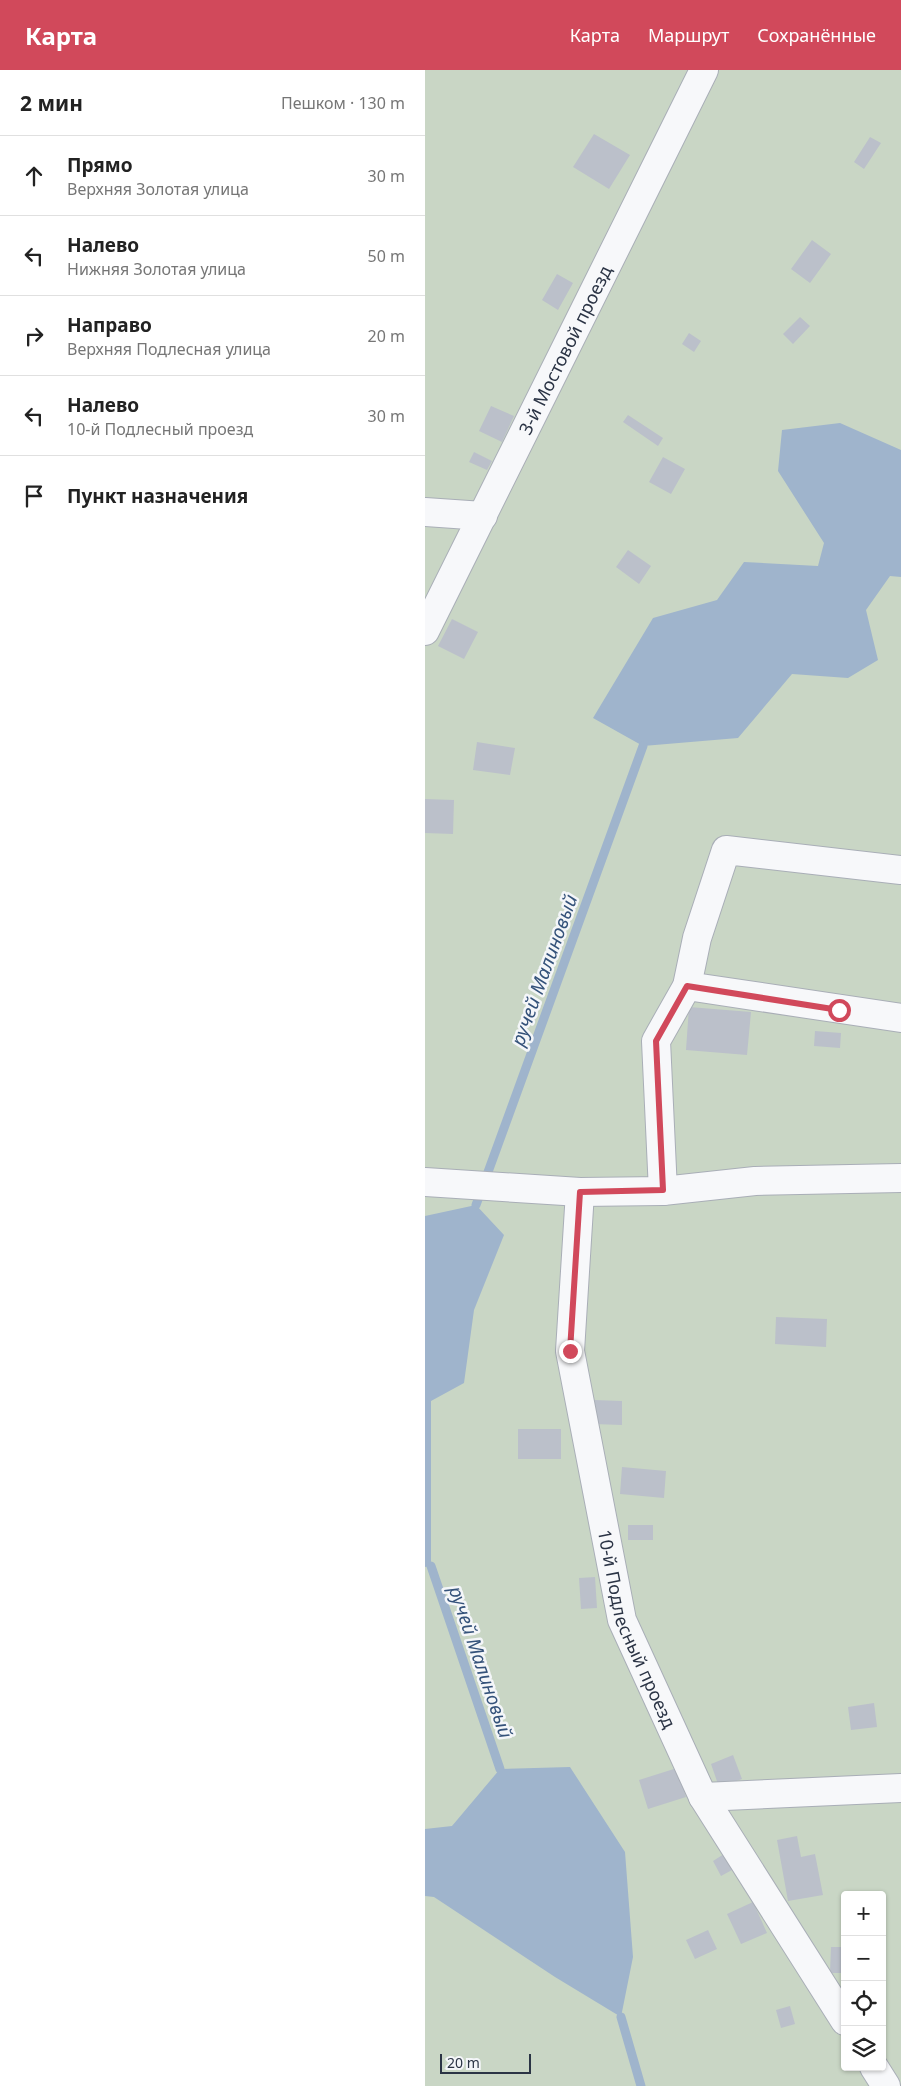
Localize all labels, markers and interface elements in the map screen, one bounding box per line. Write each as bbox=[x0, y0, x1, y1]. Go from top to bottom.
text: Карта bbox=[25, 19, 97, 52]
text: Карта bbox=[570, 23, 620, 47]
text: Маршрут bbox=[648, 23, 729, 47]
text: Сохранённые bbox=[757, 23, 876, 47]
text: 2 мин bbox=[20, 89, 83, 117]
text: Пешком · 130 m bbox=[281, 92, 405, 114]
text: Прямо bbox=[67, 152, 133, 178]
icon: ahead bbox=[20, 162, 48, 190]
text: 30 m bbox=[368, 165, 405, 187]
text: Верхняя Золотая улица bbox=[67, 178, 249, 200]
text: Налево bbox=[67, 232, 139, 258]
icon: left bbox=[20, 242, 48, 270]
text: 50 m bbox=[368, 245, 405, 267]
text: Нижняя Золотая улица bbox=[67, 258, 246, 280]
street label: 3-й Мостовой проезд bbox=[513, 261, 617, 438]
text: Направо bbox=[67, 312, 152, 338]
icon: right bbox=[20, 322, 48, 350]
text: 20 m bbox=[368, 325, 405, 347]
text: Верхняя Подлесная улица bbox=[67, 338, 271, 360]
text: Налево bbox=[67, 392, 139, 418]
icon: left bbox=[20, 402, 48, 430]
text: 30 m bbox=[368, 405, 405, 427]
text: 10-й Подлесный проезд bbox=[67, 418, 253, 440]
icon: arrive bbox=[20, 482, 48, 510]
text: Пункт назначения bbox=[67, 483, 248, 509]
water label: ручей Малиновый bbox=[504, 891, 584, 1050]
route start bbox=[828, 999, 851, 1022]
route end bbox=[559, 1340, 582, 1363]
street label: 10-й Подлесный проезд bbox=[593, 1527, 682, 1732]
water label: ручей Малиновый bbox=[442, 1582, 519, 1742]
map controls bbox=[841, 1891, 886, 2071]
button: + bbox=[841, 1891, 886, 1936]
button: − bbox=[841, 1936, 886, 1981]
button: locate bbox=[841, 1981, 886, 2026]
button: layers bbox=[841, 2026, 886, 2071]
scale bar bbox=[440, 2051, 531, 2074]
text: 20 m bbox=[447, 2053, 480, 2072]

